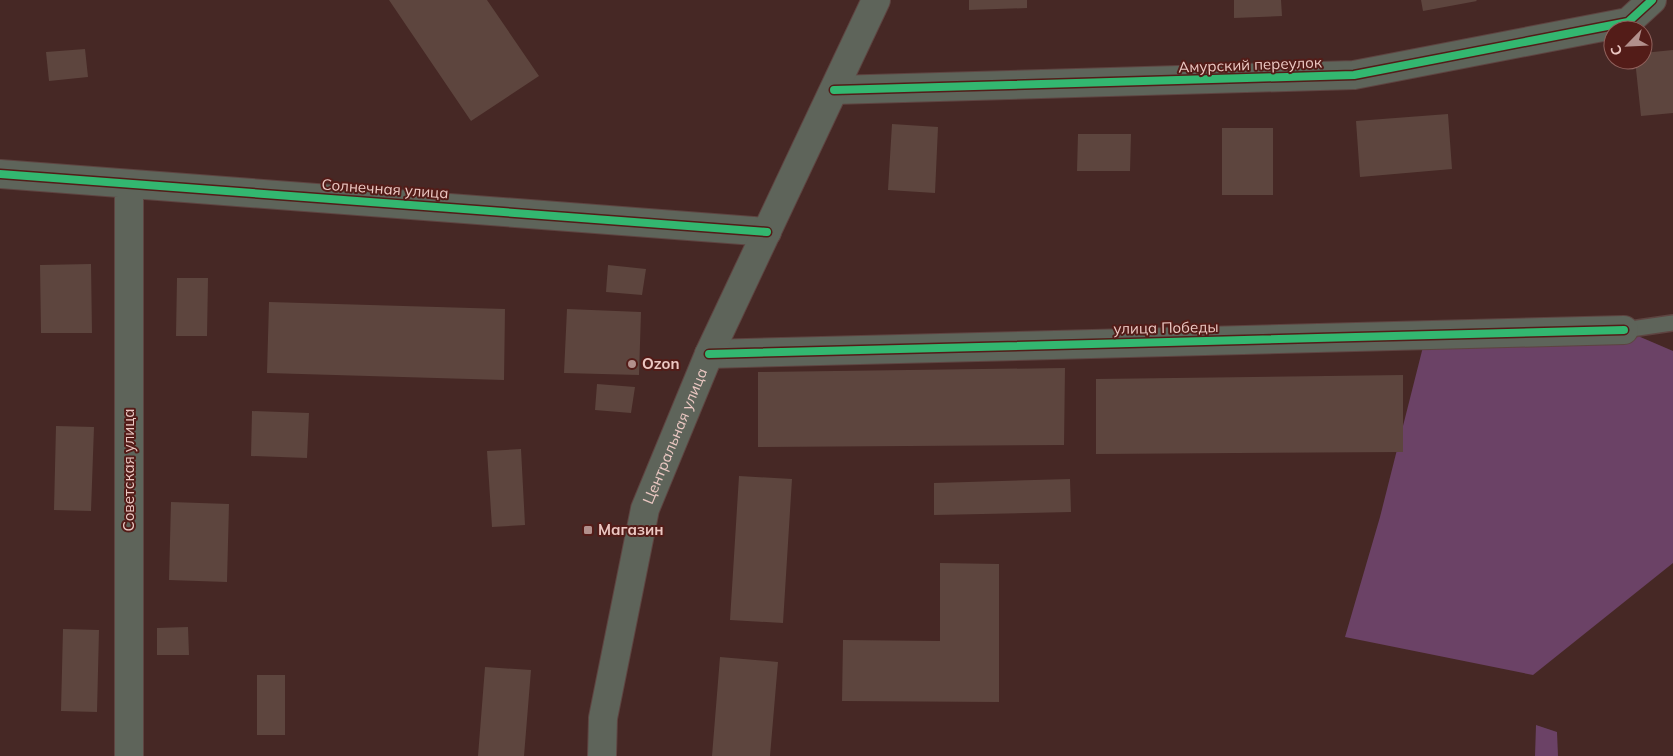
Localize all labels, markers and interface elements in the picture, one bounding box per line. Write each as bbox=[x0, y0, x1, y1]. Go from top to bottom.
north arrow bbox=[1603, 20, 1653, 70]
text: С bbox=[1606, 42, 1626, 58]
street label: Амурский переулок bbox=[1178, 52, 1323, 77]
street label: Солнечная улица bbox=[321, 175, 449, 202]
street label: улица Победы bbox=[1113, 317, 1219, 338]
place label: Ozon bbox=[642, 354, 679, 373]
marker: Ozon bbox=[626, 358, 638, 370]
street label: Центральная улица bbox=[638, 365, 711, 507]
street label: Советская улица bbox=[119, 409, 138, 531]
place label: Магазин bbox=[598, 520, 664, 539]
marker: Магазин bbox=[582, 524, 594, 536]

